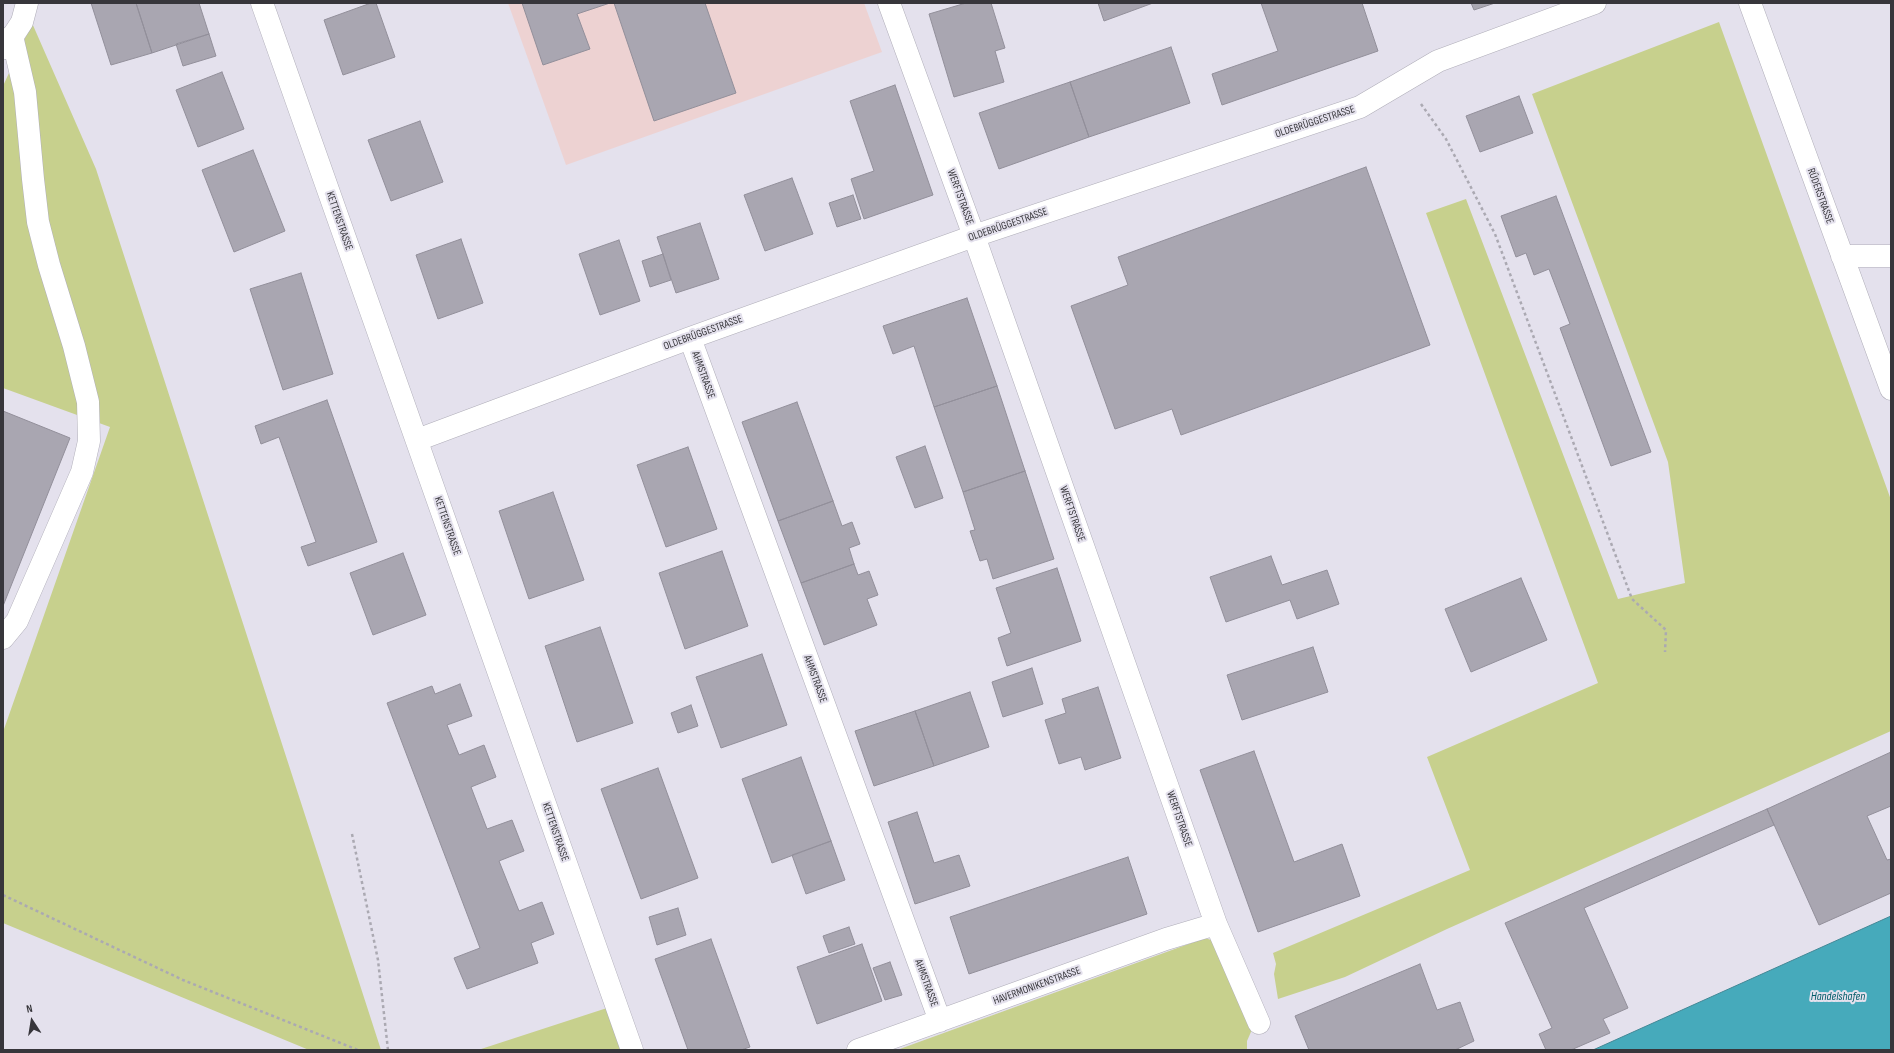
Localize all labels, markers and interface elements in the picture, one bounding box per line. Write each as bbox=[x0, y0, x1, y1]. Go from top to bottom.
street label: OLDEBRÜGGESTRASSE bbox=[1274, 103, 1356, 141]
street label: RÜDERSTRASSE bbox=[1804, 166, 1836, 226]
street label: WERFTSTRASSE bbox=[944, 167, 976, 227]
street label: KETTENSTRASSE bbox=[323, 190, 355, 252]
street label: OLDEBRÜGGESTRASSE bbox=[967, 205, 1049, 245]
street label: OLDEBRÜGGESTRASSE bbox=[662, 313, 744, 353]
street label: AHMSTRASSE bbox=[688, 350, 718, 400]
street label: WERFTSTRASSE bbox=[1056, 484, 1088, 544]
street label: KETTENSTRASSE bbox=[431, 495, 463, 557]
street label: AHMSTRASSE bbox=[800, 654, 830, 704]
street label: WERFTSTRASSE bbox=[1163, 789, 1195, 849]
street label: KETTENSTRASSE bbox=[539, 801, 571, 863]
street label: AHMSTRASSE bbox=[911, 958, 941, 1008]
street label: HAVERMONIKENSTRASSE bbox=[992, 964, 1082, 1008]
water label: Handelshafen bbox=[1811, 990, 1865, 1004]
north arrow bbox=[12, 1001, 52, 1041]
text: N bbox=[25, 1002, 34, 1016]

